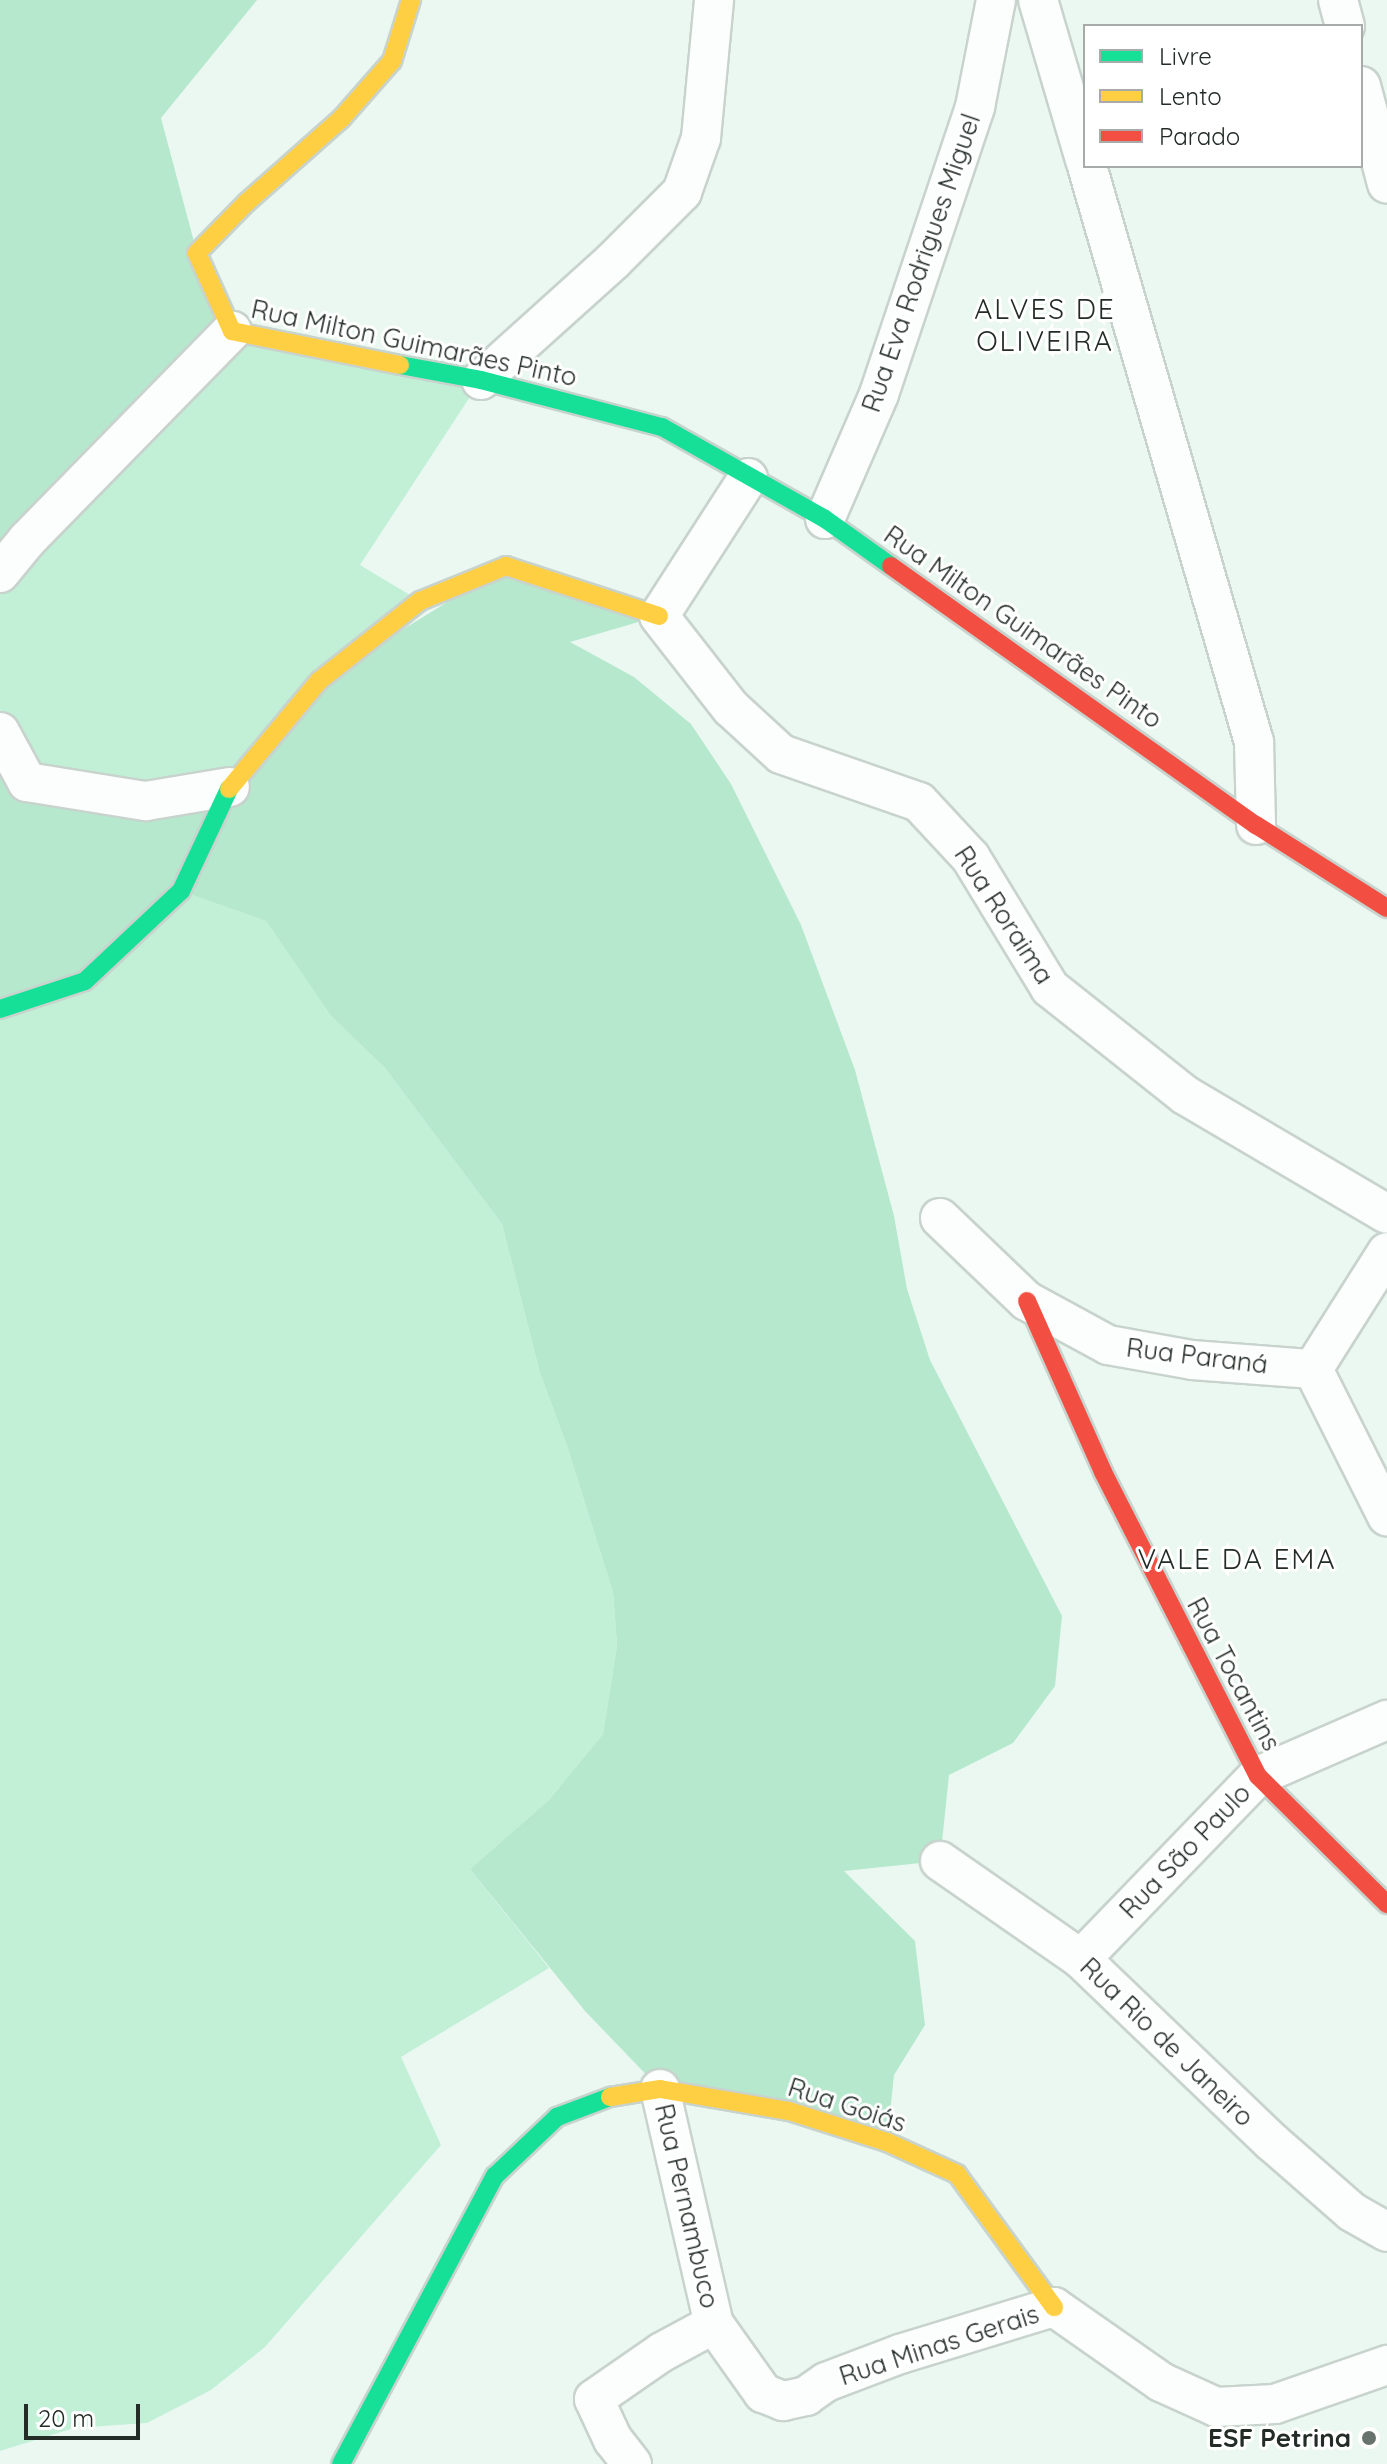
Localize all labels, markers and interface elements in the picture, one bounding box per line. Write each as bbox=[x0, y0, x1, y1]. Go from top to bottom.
legend bbox=[1083, 24, 1363, 168]
text: Livre bbox=[1159, 41, 1212, 71]
text: Lento bbox=[1159, 81, 1222, 111]
street label: Rua Eva Rodrigues Miguel bbox=[855, 110, 987, 416]
text: Parado bbox=[1159, 121, 1240, 151]
district label: ALVES DE OLIVEIRA bbox=[974, 292, 1116, 358]
street label: Rua Milton Guimarães Pinto bbox=[248, 293, 580, 393]
street label: Rua Milton Guimarães Pinto bbox=[878, 519, 1168, 735]
street label: Rua Roraima bbox=[948, 840, 1060, 990]
street label: Rua Paraná bbox=[1125, 1332, 1269, 1380]
district label: VALE DA EMA bbox=[1137, 1542, 1337, 1576]
street label: Rua Tocantins bbox=[1181, 1592, 1287, 1756]
street label: Rua São Paulo bbox=[1113, 1777, 1257, 1925]
street label: Rua Rio de Janeiro bbox=[1074, 1951, 1260, 2133]
street label: Rua Goiás bbox=[784, 2071, 910, 2139]
street label: Rua Pernambuco bbox=[648, 2101, 726, 2311]
street label: Rua Minas Gerais bbox=[835, 2298, 1043, 2392]
scale bar bbox=[28, 2388, 144, 2438]
text: 20 m bbox=[38, 2403, 94, 2433]
place label: ESF Petrina bbox=[1208, 2422, 1351, 2454]
marker: ESF Petrina bbox=[1358, 2427, 1380, 2449]

